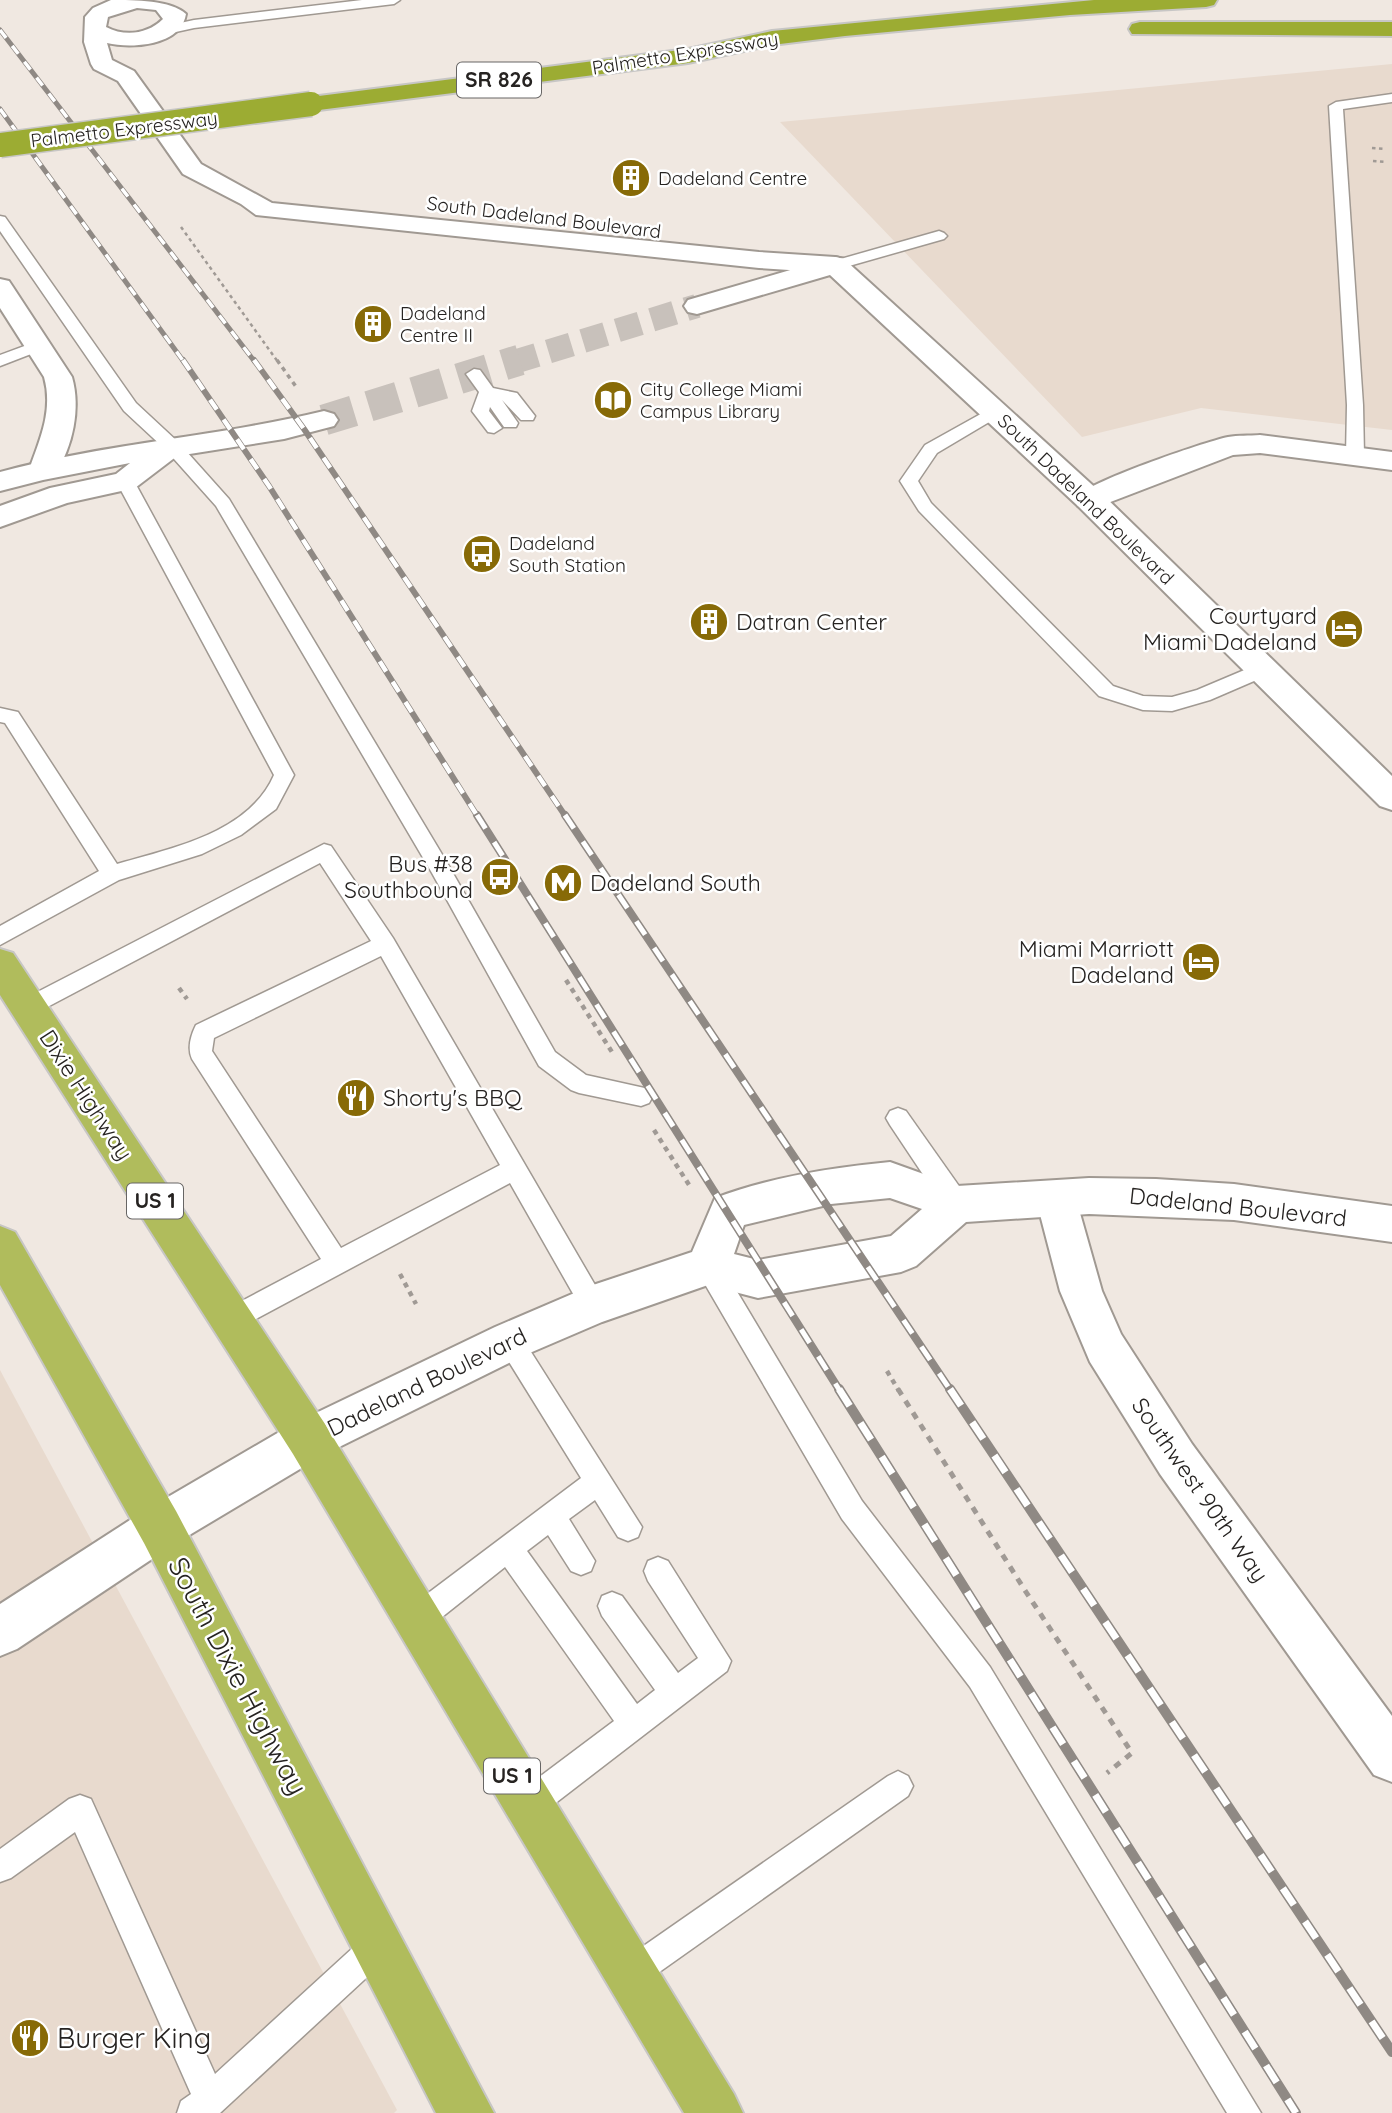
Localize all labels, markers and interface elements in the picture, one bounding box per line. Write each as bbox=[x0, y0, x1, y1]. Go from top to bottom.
street label: Palmetto Expressway bbox=[590, 26, 780, 80]
road number: SR 826 bbox=[457, 62, 541, 98]
street label: Palmetto Expressway bbox=[29, 106, 219, 152]
building icon: Dadeland Centre bbox=[610, 157, 652, 199]
place label: Dadeland Centre bbox=[658, 166, 807, 190]
street label: South Dadeland Boulevard bbox=[426, 191, 662, 243]
place label: Dadeland Centre II bbox=[400, 301, 486, 347]
building icon: Dadeland Centre II bbox=[352, 303, 394, 345]
place label: City College Miami Campus Library bbox=[640, 377, 802, 423]
library icon: City College Miami Campus Library bbox=[592, 379, 634, 421]
street label: South Dadeland Boulevard bbox=[993, 408, 1179, 590]
place label: Dadeland South Station bbox=[509, 531, 626, 577]
bus stop icon: Dadeland South Station bbox=[461, 533, 503, 575]
building icon: Datran Center bbox=[688, 601, 730, 643]
place label: Courtyard Miami Dadeland bbox=[1143, 601, 1317, 656]
place label: Datran Center bbox=[736, 607, 887, 636]
hotel icon: Courtyard Miami Dadeland bbox=[1323, 608, 1365, 650]
place label: Bus #38 Southbound bbox=[344, 849, 473, 904]
bus stop icon: Bus #38 Southbound bbox=[479, 856, 521, 898]
metro station icon: Dadeland South bbox=[542, 862, 584, 904]
place label: Dadeland South bbox=[590, 868, 761, 897]
place label: Miami Marriott Dadeland bbox=[1019, 934, 1174, 989]
hotel icon: Miami Marriott Dadeland bbox=[1180, 941, 1222, 983]
street label: Dixie Highway bbox=[33, 1024, 139, 1166]
restaurant icon: Shorty's BBQ bbox=[335, 1077, 377, 1119]
place label: Shorty's BBQ bbox=[383, 1083, 523, 1112]
street label: Dadeland Boulevard bbox=[1128, 1181, 1348, 1232]
road number: US 1 bbox=[127, 1184, 183, 1218]
street label: Dadeland Boulevard bbox=[322, 1321, 531, 1442]
street label: Southwest 90th Way bbox=[1126, 1392, 1275, 1588]
street label: South Dixie Highway bbox=[161, 1551, 316, 1801]
road number: US 1 bbox=[484, 1758, 540, 1794]
restaurant icon: Burger King bbox=[9, 2017, 51, 2059]
place label: Burger King bbox=[57, 2020, 211, 2055]

